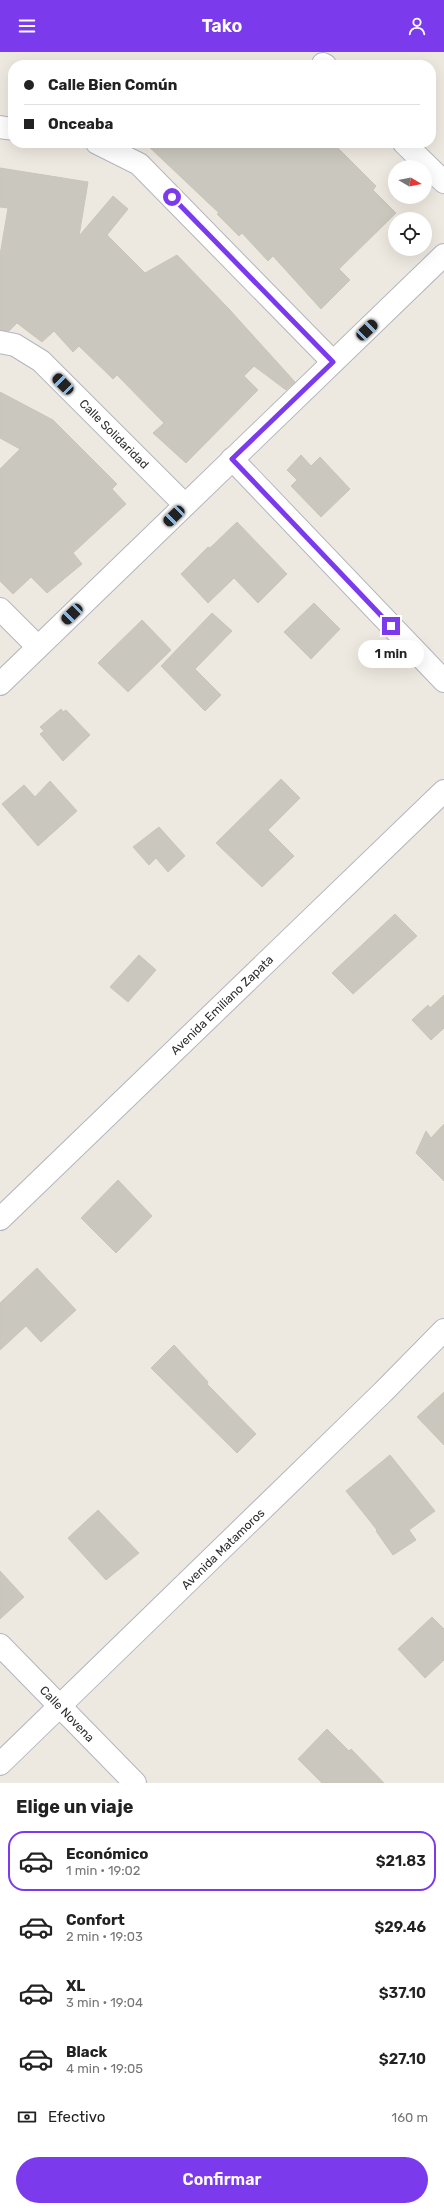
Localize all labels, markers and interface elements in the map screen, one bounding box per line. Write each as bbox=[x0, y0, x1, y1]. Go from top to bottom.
icon: menu bbox=[16, 15, 38, 37]
text: Tako bbox=[202, 15, 242, 37]
icon: person bbox=[406, 15, 428, 37]
text: Calle Bien Común bbox=[48, 76, 177, 94]
text: Onceaba bbox=[48, 115, 113, 133]
north arrow bbox=[388, 160, 432, 204]
map controls bbox=[388, 160, 432, 256]
route start bbox=[163, 188, 181, 206]
button: locate bbox=[388, 212, 432, 256]
car bbox=[354, 317, 380, 343]
car bbox=[50, 371, 76, 397]
street label: Calle Solidaridad bbox=[76, 396, 152, 472]
car bbox=[161, 503, 187, 529]
car bbox=[59, 601, 85, 627]
route end bbox=[382, 617, 400, 635]
callout: 1 min bbox=[358, 640, 424, 668]
text: 1 min bbox=[375, 646, 407, 661]
street label: Avenida Emiliano Zapata bbox=[168, 952, 276, 1058]
street label: Avenida Matamoros bbox=[179, 1506, 267, 1592]
street label: Calle Novena bbox=[37, 1683, 97, 1745]
text: Elige un viaje bbox=[16, 1796, 133, 1818]
icon: car bbox=[18, 1843, 54, 1879]
text: Económico bbox=[66, 1845, 148, 1863]
text: $21.83 bbox=[376, 1852, 426, 1870]
text: 1 min · 19:02 bbox=[66, 1863, 140, 1878]
icon: car bbox=[18, 1909, 54, 1945]
text: Confort bbox=[66, 1911, 125, 1929]
text: $29.46 bbox=[374, 1918, 426, 1936]
text: 2 min · 19:03 bbox=[66, 1929, 143, 1944]
icon: car bbox=[18, 1975, 54, 2011]
text: XL bbox=[66, 1977, 85, 1995]
text: $37.10 bbox=[379, 1984, 426, 2002]
text: 3 min · 19:04 bbox=[66, 1995, 143, 2010]
icon: car bbox=[18, 2041, 54, 2077]
text: Black bbox=[66, 2043, 107, 2061]
text: $27.10 bbox=[379, 2050, 426, 2068]
text: 4 min · 19:05 bbox=[66, 2061, 143, 2076]
icon: cash bbox=[16, 2106, 38, 2128]
text: Efectivo bbox=[48, 2108, 105, 2126]
text: 160 m bbox=[392, 2110, 428, 2125]
button: Confirmar bbox=[16, 2157, 428, 2203]

